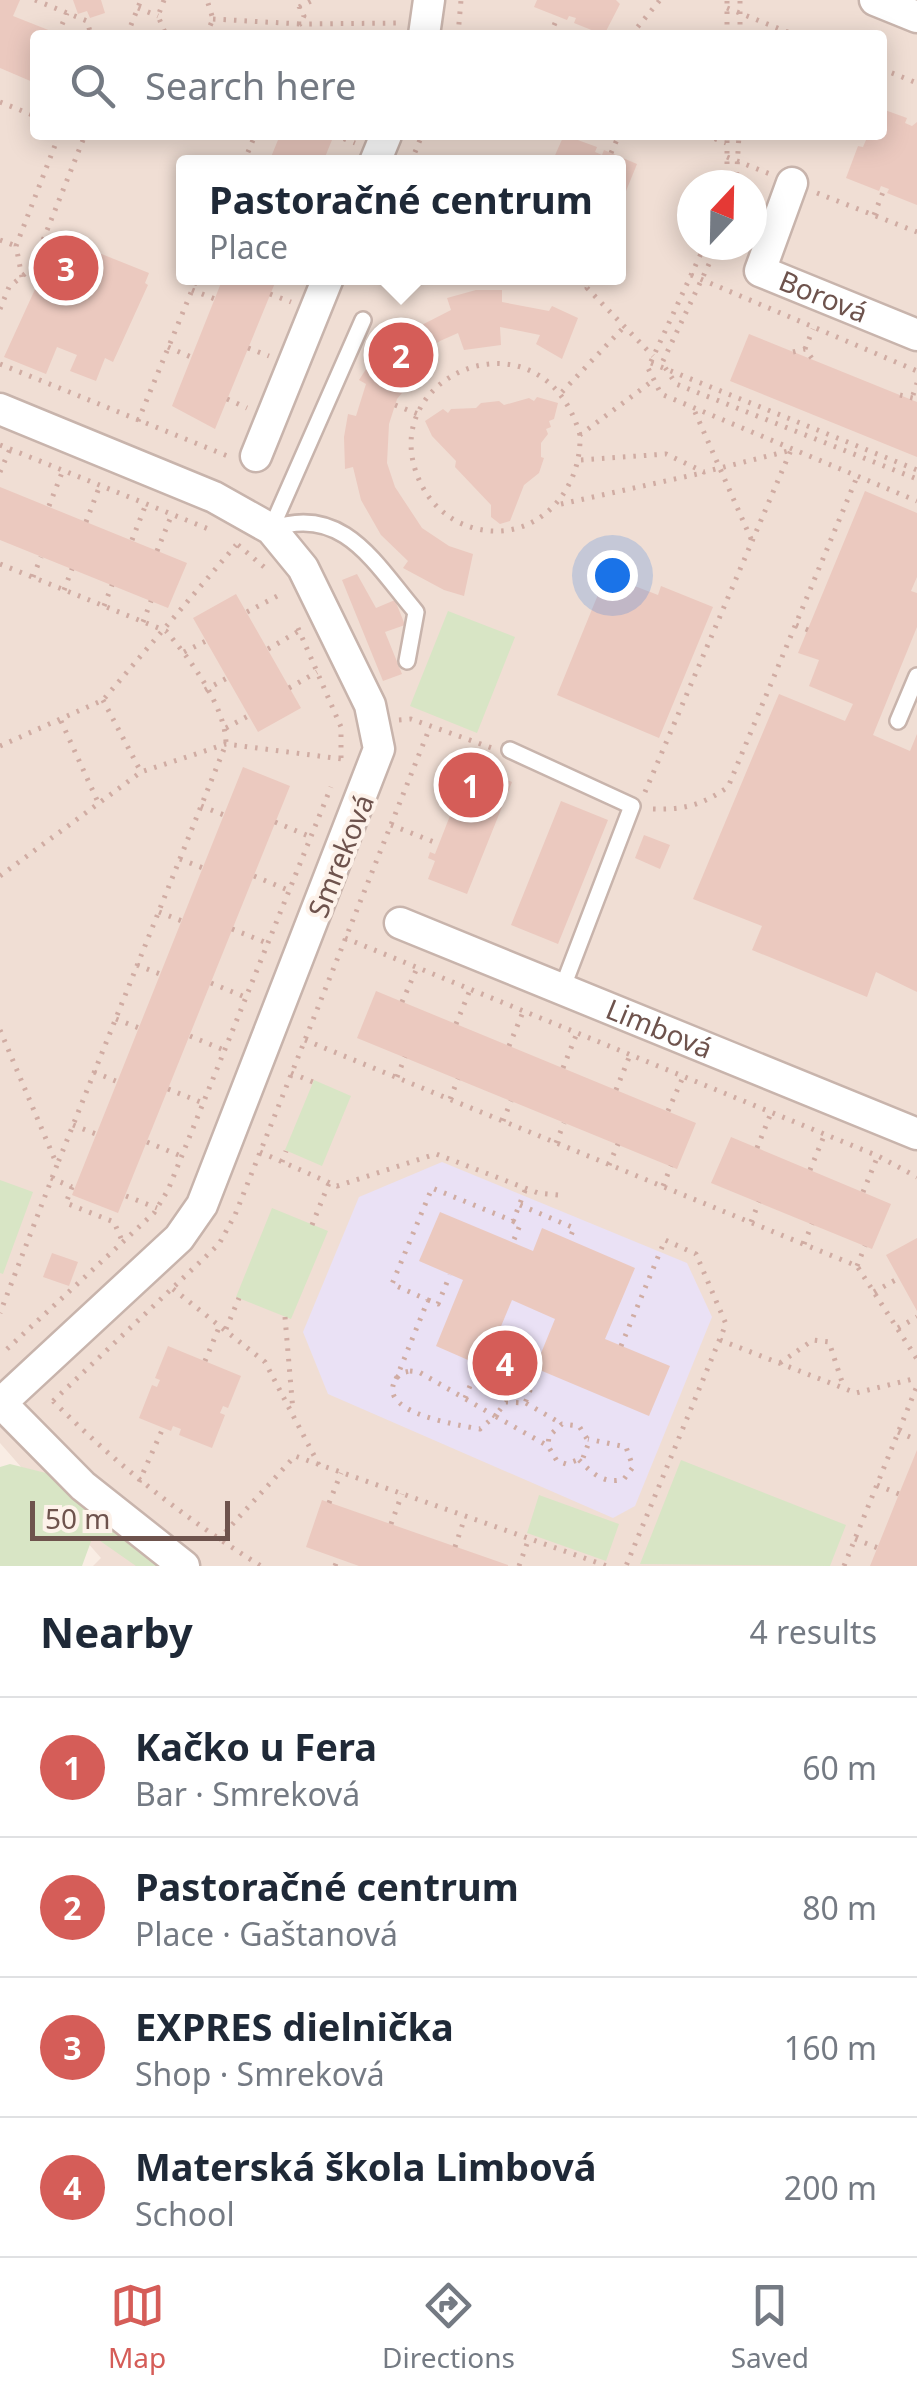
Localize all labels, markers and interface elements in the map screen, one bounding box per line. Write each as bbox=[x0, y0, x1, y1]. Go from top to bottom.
search box bbox=[30, 30, 887, 140]
icon: search bbox=[65, 58, 120, 113]
text: Search here bbox=[145, 59, 356, 111]
popup bbox=[176, 155, 626, 285]
north arrow bbox=[677, 170, 767, 260]
text: Pastoračné centrum bbox=[209, 173, 593, 225]
text: Place bbox=[209, 225, 288, 268]
pin: 3 bbox=[34, 230, 98, 306]
street label: Borová bbox=[774, 261, 874, 331]
pin: 2 bbox=[368, 318, 434, 392]
your location bbox=[587, 550, 638, 601]
pin: 1 bbox=[438, 748, 504, 822]
street label: Smreková bbox=[298, 788, 382, 923]
street label: Limbová bbox=[601, 989, 719, 1067]
pin: 4 bbox=[472, 1326, 538, 1400]
scale bar bbox=[30, 1496, 230, 1540]
text: 50 m bbox=[45, 1499, 111, 1537]
text: Nearby bbox=[40, 1603, 193, 1660]
text: 4 results bbox=[750, 1610, 877, 1653]
text: Kačko u Fera bbox=[135, 1720, 377, 1772]
text: 1 bbox=[63, 1746, 82, 1789]
text: 60 m bbox=[802, 1746, 877, 1789]
text: Bar · Smreková bbox=[135, 1772, 360, 1815]
text: Pastoračné centrum bbox=[135, 1860, 519, 1912]
text: 2 bbox=[63, 1886, 82, 1929]
text: 80 m bbox=[802, 1886, 877, 1929]
text: Place · Gaštanová bbox=[135, 1912, 398, 1955]
text: EXPRES dielnička bbox=[135, 2000, 454, 2052]
text: 3 bbox=[63, 2026, 82, 2069]
text: 160 m bbox=[784, 2026, 877, 2069]
text: Shop · Smreková bbox=[135, 2052, 385, 2095]
text: Materská škola Limbová bbox=[135, 2140, 597, 2192]
text: 4 bbox=[63, 2166, 82, 2209]
text: 200 m bbox=[784, 2166, 877, 2209]
text: School bbox=[135, 2192, 235, 2235]
tab: Map bbox=[108, 2278, 166, 2376]
tab: Directions bbox=[382, 2278, 515, 2376]
tab: Saved bbox=[731, 2278, 809, 2376]

